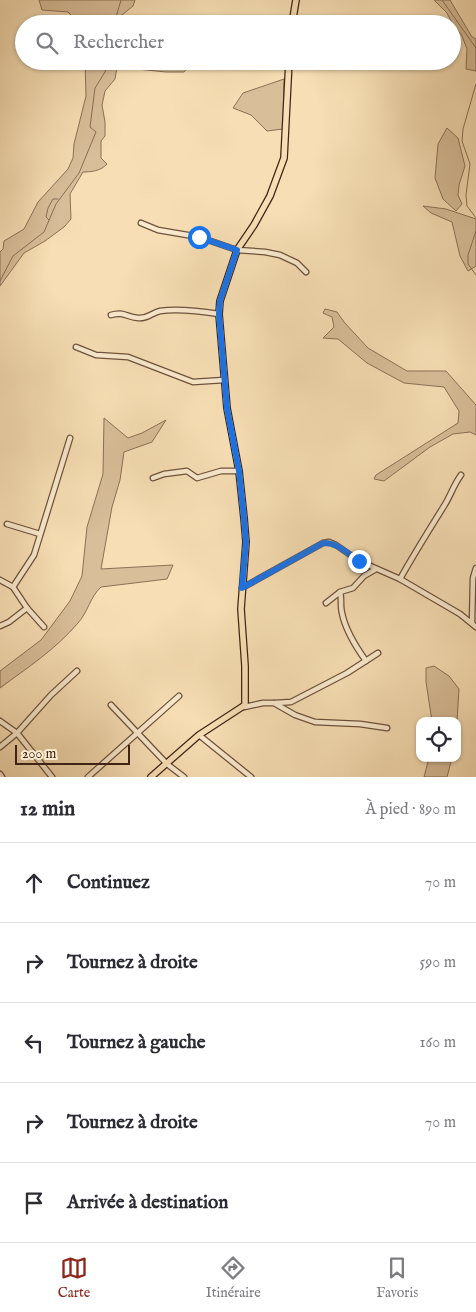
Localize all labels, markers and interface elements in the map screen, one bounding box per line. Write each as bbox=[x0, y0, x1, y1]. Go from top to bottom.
search box bbox=[15, 15, 461, 70]
icon: search bbox=[33, 29, 61, 57]
text: Rechercher bbox=[73, 31, 164, 55]
route start bbox=[188, 226, 211, 249]
route end bbox=[348, 550, 371, 573]
map controls bbox=[416, 717, 461, 762]
button: locate bbox=[416, 717, 461, 762]
scale bar bbox=[15, 742, 130, 765]
text: 200 m bbox=[22, 745, 56, 763]
text: 12 min bbox=[20, 796, 75, 823]
text: À pied · 890 m bbox=[366, 800, 456, 820]
icon: ahead bbox=[20, 869, 48, 897]
text: Continuez bbox=[67, 871, 150, 895]
text: 70 m bbox=[425, 873, 456, 893]
icon: right bbox=[20, 949, 48, 977]
text: Tournez à droite bbox=[67, 951, 198, 975]
text: 590 m bbox=[420, 953, 456, 973]
icon: left bbox=[20, 1029, 48, 1057]
text: Tournez à gauche bbox=[67, 1031, 206, 1055]
text: 160 m bbox=[420, 1033, 456, 1053]
icon: right bbox=[20, 1109, 48, 1137]
text: Tournez à droite bbox=[67, 1111, 198, 1135]
text: 70 m bbox=[425, 1113, 456, 1133]
icon: arrive bbox=[20, 1189, 48, 1217]
text: Arrivée à destination bbox=[67, 1191, 228, 1215]
tab: Carte bbox=[58, 1254, 90, 1302]
tab: Itinéraire bbox=[206, 1254, 261, 1302]
tab: Favoris bbox=[376, 1254, 418, 1302]

